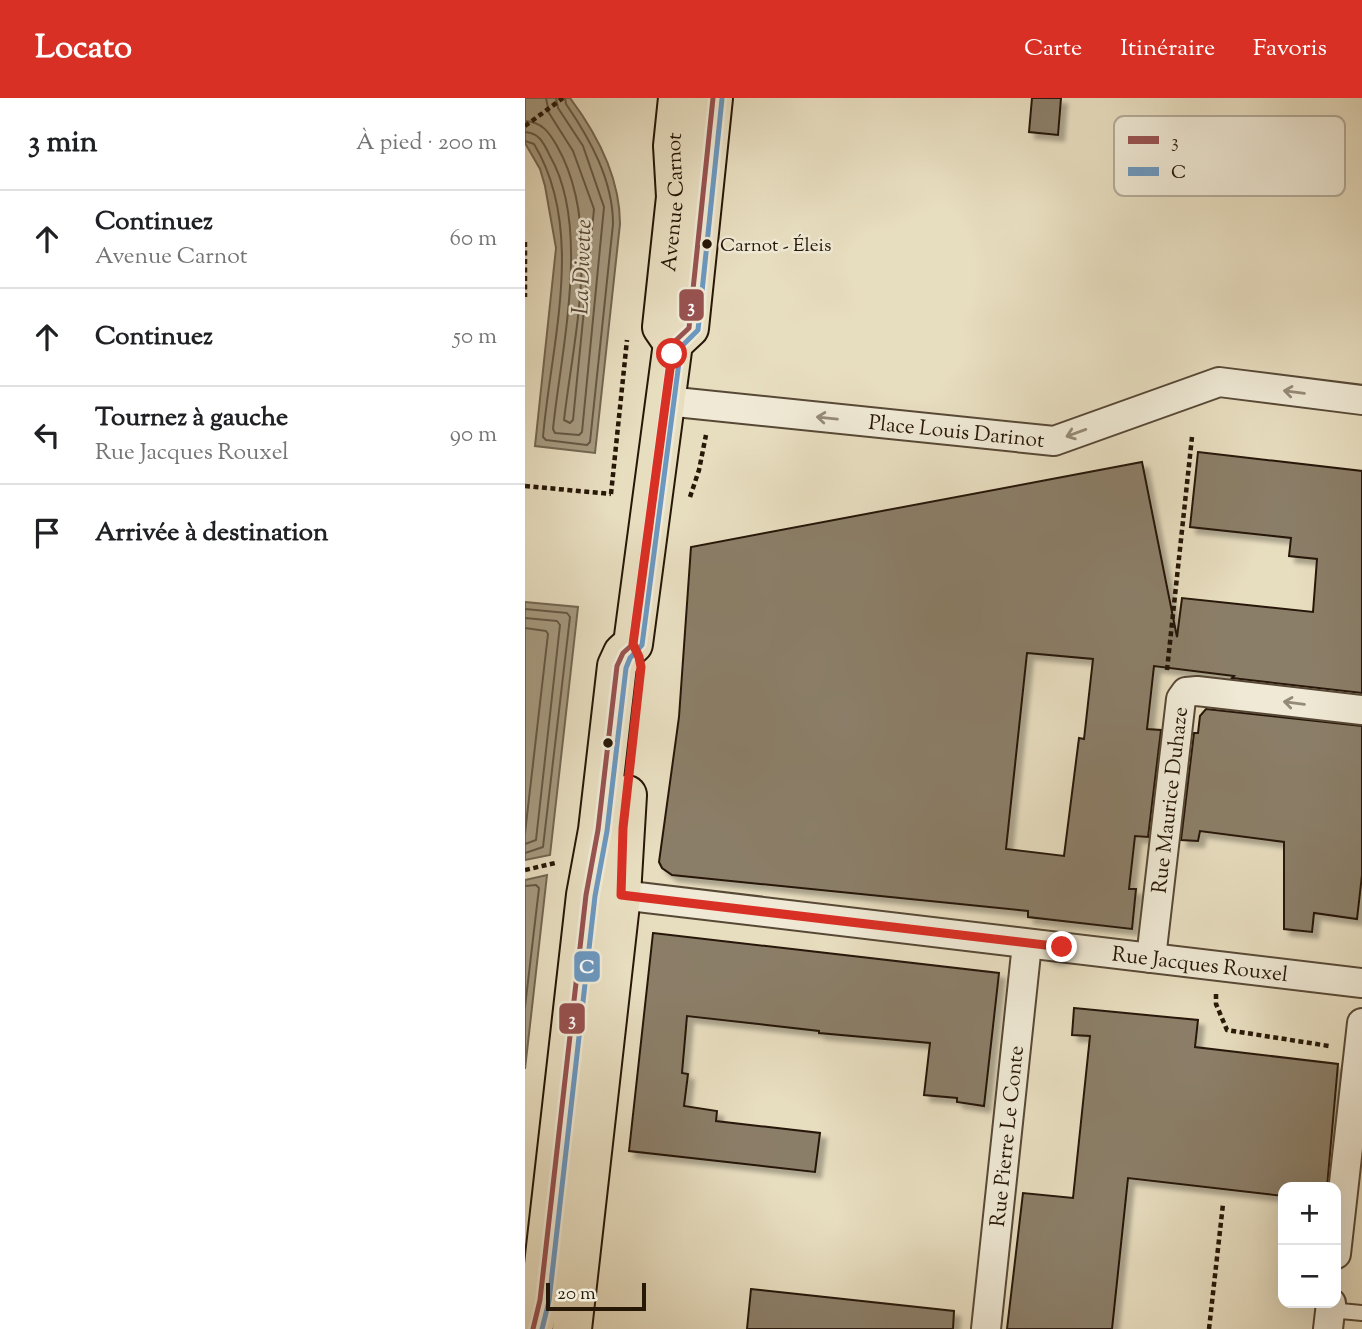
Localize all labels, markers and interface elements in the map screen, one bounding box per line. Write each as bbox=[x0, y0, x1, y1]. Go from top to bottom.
text: Locato bbox=[35, 25, 132, 73]
text: Carte bbox=[1024, 32, 1082, 66]
text: Itinéraire bbox=[1120, 32, 1215, 66]
text: Favoris bbox=[1253, 32, 1327, 66]
legend bbox=[1114, 116, 1345, 196]
text: 3 min bbox=[28, 122, 98, 165]
text: À pied · 200 m bbox=[356, 127, 497, 160]
text: 3 bbox=[1171, 129, 1179, 156]
street label: Avenue Carnot bbox=[655, 131, 693, 273]
text: C bbox=[1171, 160, 1186, 187]
text: Continuez bbox=[95, 204, 213, 241]
water label: La Divette bbox=[565, 219, 602, 315]
icon: ahead bbox=[28, 220, 66, 258]
text: 60 m bbox=[449, 223, 497, 256]
place label: Carnot - Éleis bbox=[720, 233, 831, 260]
marker: Carnot - Éleis bbox=[700, 237, 714, 251]
text: Avenue Carnot bbox=[95, 241, 248, 274]
line badge: 3 bbox=[678, 288, 705, 322]
text: 3 bbox=[687, 294, 695, 321]
icon: ahead bbox=[28, 318, 66, 356]
text: Continuez bbox=[95, 319, 213, 356]
text: 50 m bbox=[453, 321, 497, 354]
route start bbox=[656, 338, 687, 369]
one-way arrow bbox=[1283, 385, 1306, 398]
text: Tournez à gauche bbox=[95, 400, 288, 437]
street label: Place Louis Darinot bbox=[867, 409, 1046, 457]
one-way arrow bbox=[816, 411, 839, 424]
icon: left bbox=[28, 416, 66, 454]
text: 90 m bbox=[450, 419, 497, 452]
one-way arrow bbox=[1066, 428, 1088, 440]
text: Rue Jacques Rouxel bbox=[95, 437, 289, 470]
icon: arrive bbox=[28, 514, 66, 552]
text: Arrivée à destination bbox=[95, 515, 328, 552]
one-way arrow bbox=[1283, 696, 1306, 709]
street label: Rue Maurice Duhaze bbox=[1146, 705, 1197, 895]
unlabelled marker bbox=[601, 736, 615, 750]
route end bbox=[1046, 931, 1077, 962]
street label: Rue Jacques Rouxel bbox=[1110, 940, 1289, 991]
line badge: C bbox=[573, 950, 601, 983]
text: C bbox=[579, 955, 595, 982]
line badge: 3 bbox=[558, 1002, 586, 1035]
text: 3 bbox=[568, 1007, 576, 1034]
street label: Rue Pierre Le Conte bbox=[984, 1044, 1033, 1228]
map controls bbox=[1278, 1182, 1341, 1308]
button: + bbox=[1278, 1182, 1341, 1245]
button: − bbox=[1278, 1245, 1341, 1308]
scale bar bbox=[546, 1280, 646, 1312]
text: 20 m bbox=[557, 1281, 596, 1308]

